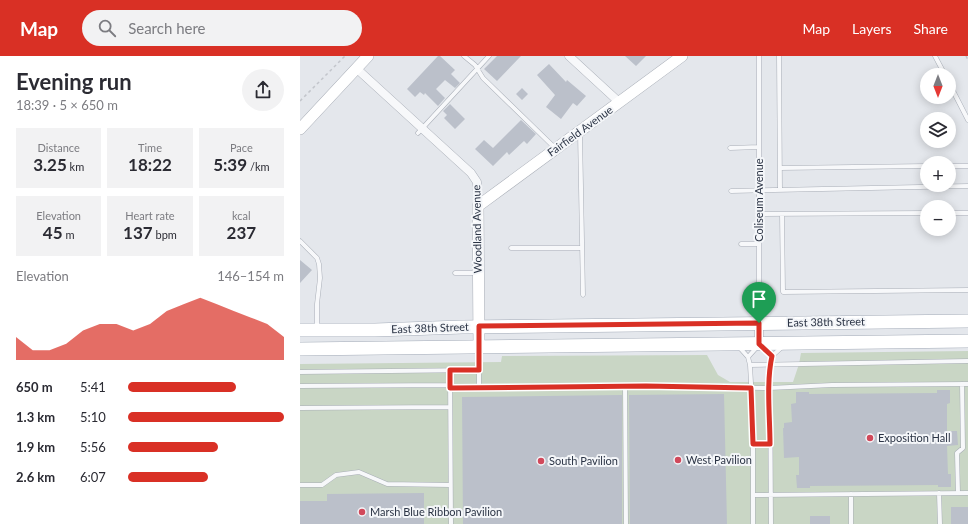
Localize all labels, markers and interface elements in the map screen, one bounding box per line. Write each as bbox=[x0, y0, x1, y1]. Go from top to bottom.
search box bbox=[82, 10, 362, 46]
text: Map bbox=[20, 17, 58, 40]
icon: search bbox=[96, 17, 118, 39]
text: Search here bbox=[128, 19, 206, 37]
text: Map bbox=[802, 20, 830, 37]
text: Layers bbox=[852, 20, 892, 37]
text: Share bbox=[914, 20, 948, 37]
text: Evening run bbox=[16, 68, 132, 95]
north arrow bbox=[920, 68, 956, 104]
map controls bbox=[920, 68, 956, 236]
button: share bbox=[242, 69, 284, 111]
text: 18:39 · 5 × 650 m bbox=[16, 97, 118, 113]
street label: Fairfield Avenue bbox=[545, 103, 615, 159]
button: layers bbox=[920, 112, 956, 148]
text: Distance bbox=[38, 141, 80, 154]
text: Time bbox=[138, 141, 162, 154]
text: Pace bbox=[230, 141, 253, 154]
text: 3.25 bbox=[33, 154, 67, 175]
text: 18:22 bbox=[128, 154, 172, 175]
text: 5:39 bbox=[213, 154, 247, 175]
button: + bbox=[920, 156, 956, 192]
street label: Coliseum Avenue bbox=[752, 158, 765, 242]
text: km bbox=[67, 160, 84, 173]
text: /km bbox=[247, 160, 270, 173]
street label: Woodland Avenue bbox=[469, 184, 484, 273]
button: − bbox=[920, 200, 956, 236]
text: Elevation bbox=[36, 209, 81, 222]
text: Heart rate bbox=[125, 209, 175, 222]
text: kcal bbox=[232, 209, 251, 222]
text: 45 bbox=[43, 222, 63, 243]
text: 137 bbox=[123, 222, 153, 243]
text: 237 bbox=[227, 222, 256, 243]
text: m bbox=[63, 228, 74, 241]
text: bpm bbox=[153, 228, 177, 241]
text: Elevation bbox=[16, 268, 69, 284]
text: 146–154 m bbox=[217, 268, 284, 284]
pin bbox=[742, 282, 776, 323]
icon: arrive bbox=[748, 288, 770, 310]
street label: East 38th Street bbox=[787, 314, 865, 329]
street label: East 38th Street bbox=[391, 320, 469, 335]
text: 650 m bbox=[16, 379, 53, 395]
text: 5:41 bbox=[80, 379, 106, 395]
text: 1.3 km bbox=[16, 409, 55, 425]
text: 5:10 bbox=[80, 409, 106, 425]
place label: Exposition Hall bbox=[878, 431, 951, 444]
marker: Exposition Hall bbox=[865, 433, 875, 443]
text: 1.9 km bbox=[16, 439, 55, 455]
text: 5:56 bbox=[80, 439, 106, 455]
place label: West Pavilion bbox=[686, 453, 752, 466]
place label: South Pavilion bbox=[549, 454, 618, 467]
marker: West Pavilion bbox=[673, 455, 683, 465]
marker: South Pavilion bbox=[536, 456, 546, 466]
text: 2.6 km bbox=[16, 469, 55, 485]
text: 6:07 bbox=[80, 469, 106, 485]
place label: Marsh Blue Ribbon Pavilion bbox=[370, 505, 502, 518]
marker: Marsh Blue Ribbon Pavilion bbox=[357, 507, 367, 517]

